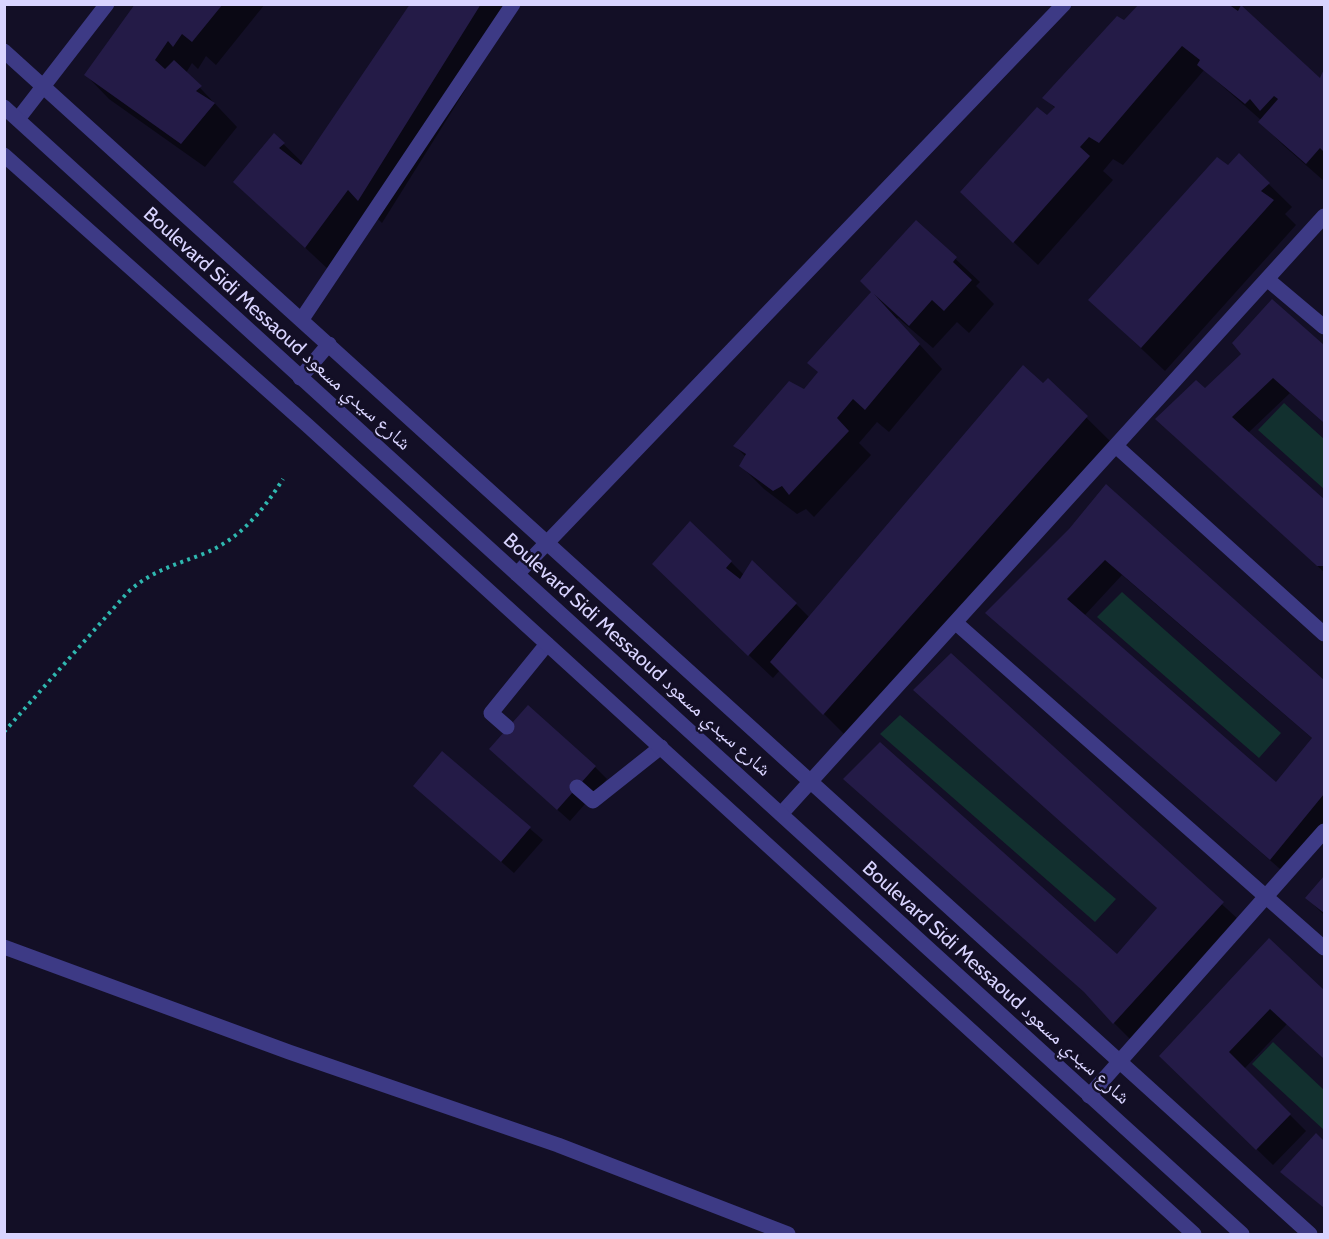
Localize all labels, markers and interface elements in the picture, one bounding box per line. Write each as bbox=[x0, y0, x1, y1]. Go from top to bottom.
street label: Boulevard Sidi Messaoud شارع سيدي مسعود bbox=[138, 202, 416, 456]
street label: Boulevard Sidi Messaoud شارع سيدي مسعود bbox=[498, 528, 776, 782]
street label: Boulevard Sidi Messaoud شارع سيدي مسعود bbox=[857, 856, 1135, 1110]

